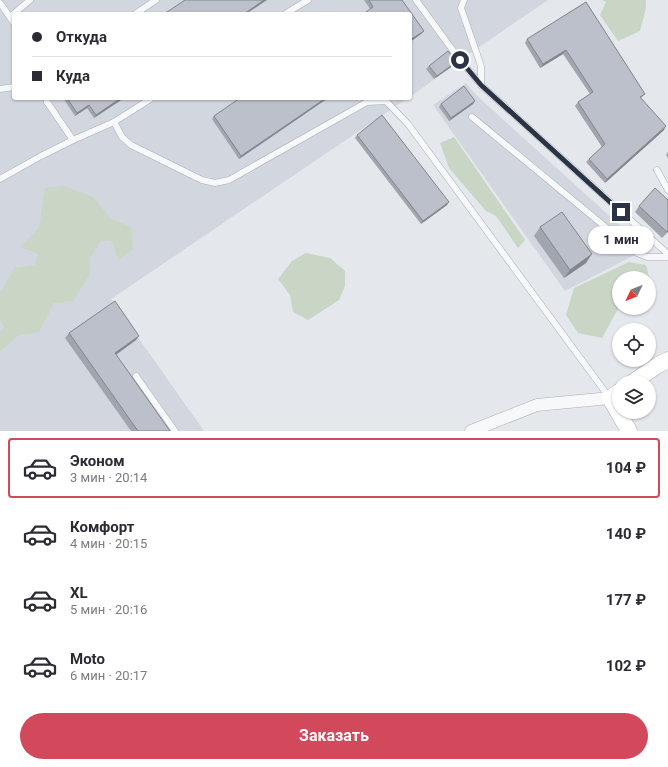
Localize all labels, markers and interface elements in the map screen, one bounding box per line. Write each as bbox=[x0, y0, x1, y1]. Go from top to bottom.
text: Откуда bbox=[56, 28, 107, 46]
route start bbox=[451, 51, 469, 69]
text: Куда bbox=[56, 67, 90, 85]
route end bbox=[612, 203, 630, 221]
callout: 1 мин bbox=[588, 226, 654, 254]
text: 1 мин bbox=[603, 232, 639, 247]
north arrow bbox=[612, 271, 656, 315]
map controls bbox=[612, 271, 656, 419]
button: locate bbox=[612, 323, 656, 367]
button: layers bbox=[612, 375, 656, 419]
icon: car bbox=[22, 450, 58, 486]
text: Эконом bbox=[70, 452, 125, 470]
text: 104 ₽ bbox=[606, 459, 646, 477]
text: 3 мин · 20:14 bbox=[70, 470, 147, 485]
icon: car bbox=[22, 516, 58, 552]
text: Комфорт bbox=[70, 518, 134, 536]
text: 140 ₽ bbox=[606, 525, 646, 543]
text: 4 мин · 20:15 bbox=[70, 536, 147, 551]
icon: car bbox=[22, 582, 58, 618]
text: XL bbox=[70, 584, 88, 602]
text: 177 ₽ bbox=[606, 591, 646, 609]
text: 5 мин · 20:16 bbox=[70, 602, 147, 617]
icon: car bbox=[22, 648, 58, 684]
text: Moto bbox=[70, 650, 105, 668]
text: 102 ₽ bbox=[606, 657, 646, 675]
text: 6 мин · 20:17 bbox=[70, 668, 147, 683]
button: Заказать bbox=[20, 713, 648, 759]

